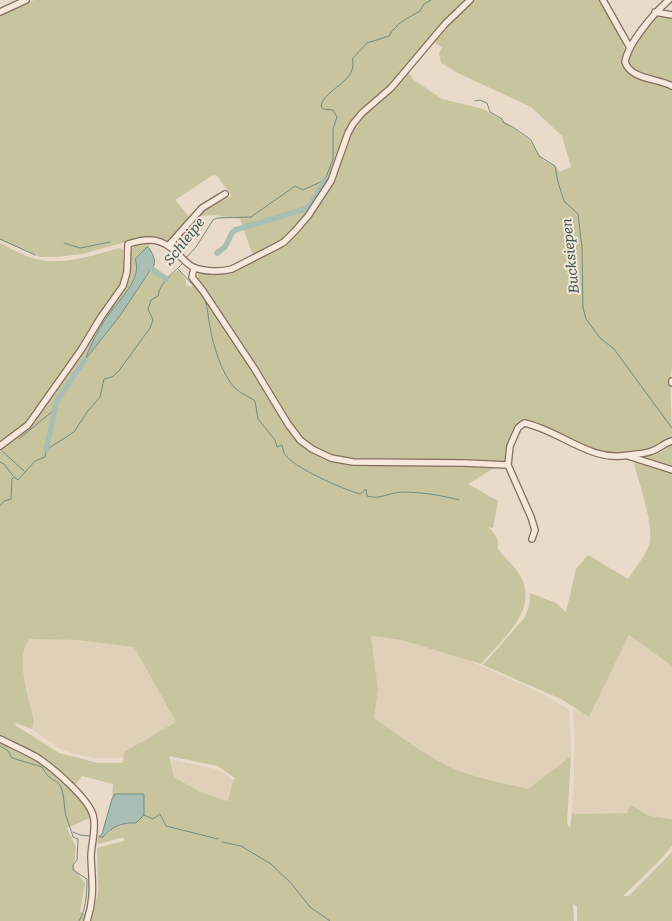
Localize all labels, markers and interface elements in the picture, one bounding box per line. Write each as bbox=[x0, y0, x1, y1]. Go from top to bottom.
water label: Schleipe bbox=[160, 214, 207, 269]
water label: Bucksiepen bbox=[558, 217, 582, 295]

